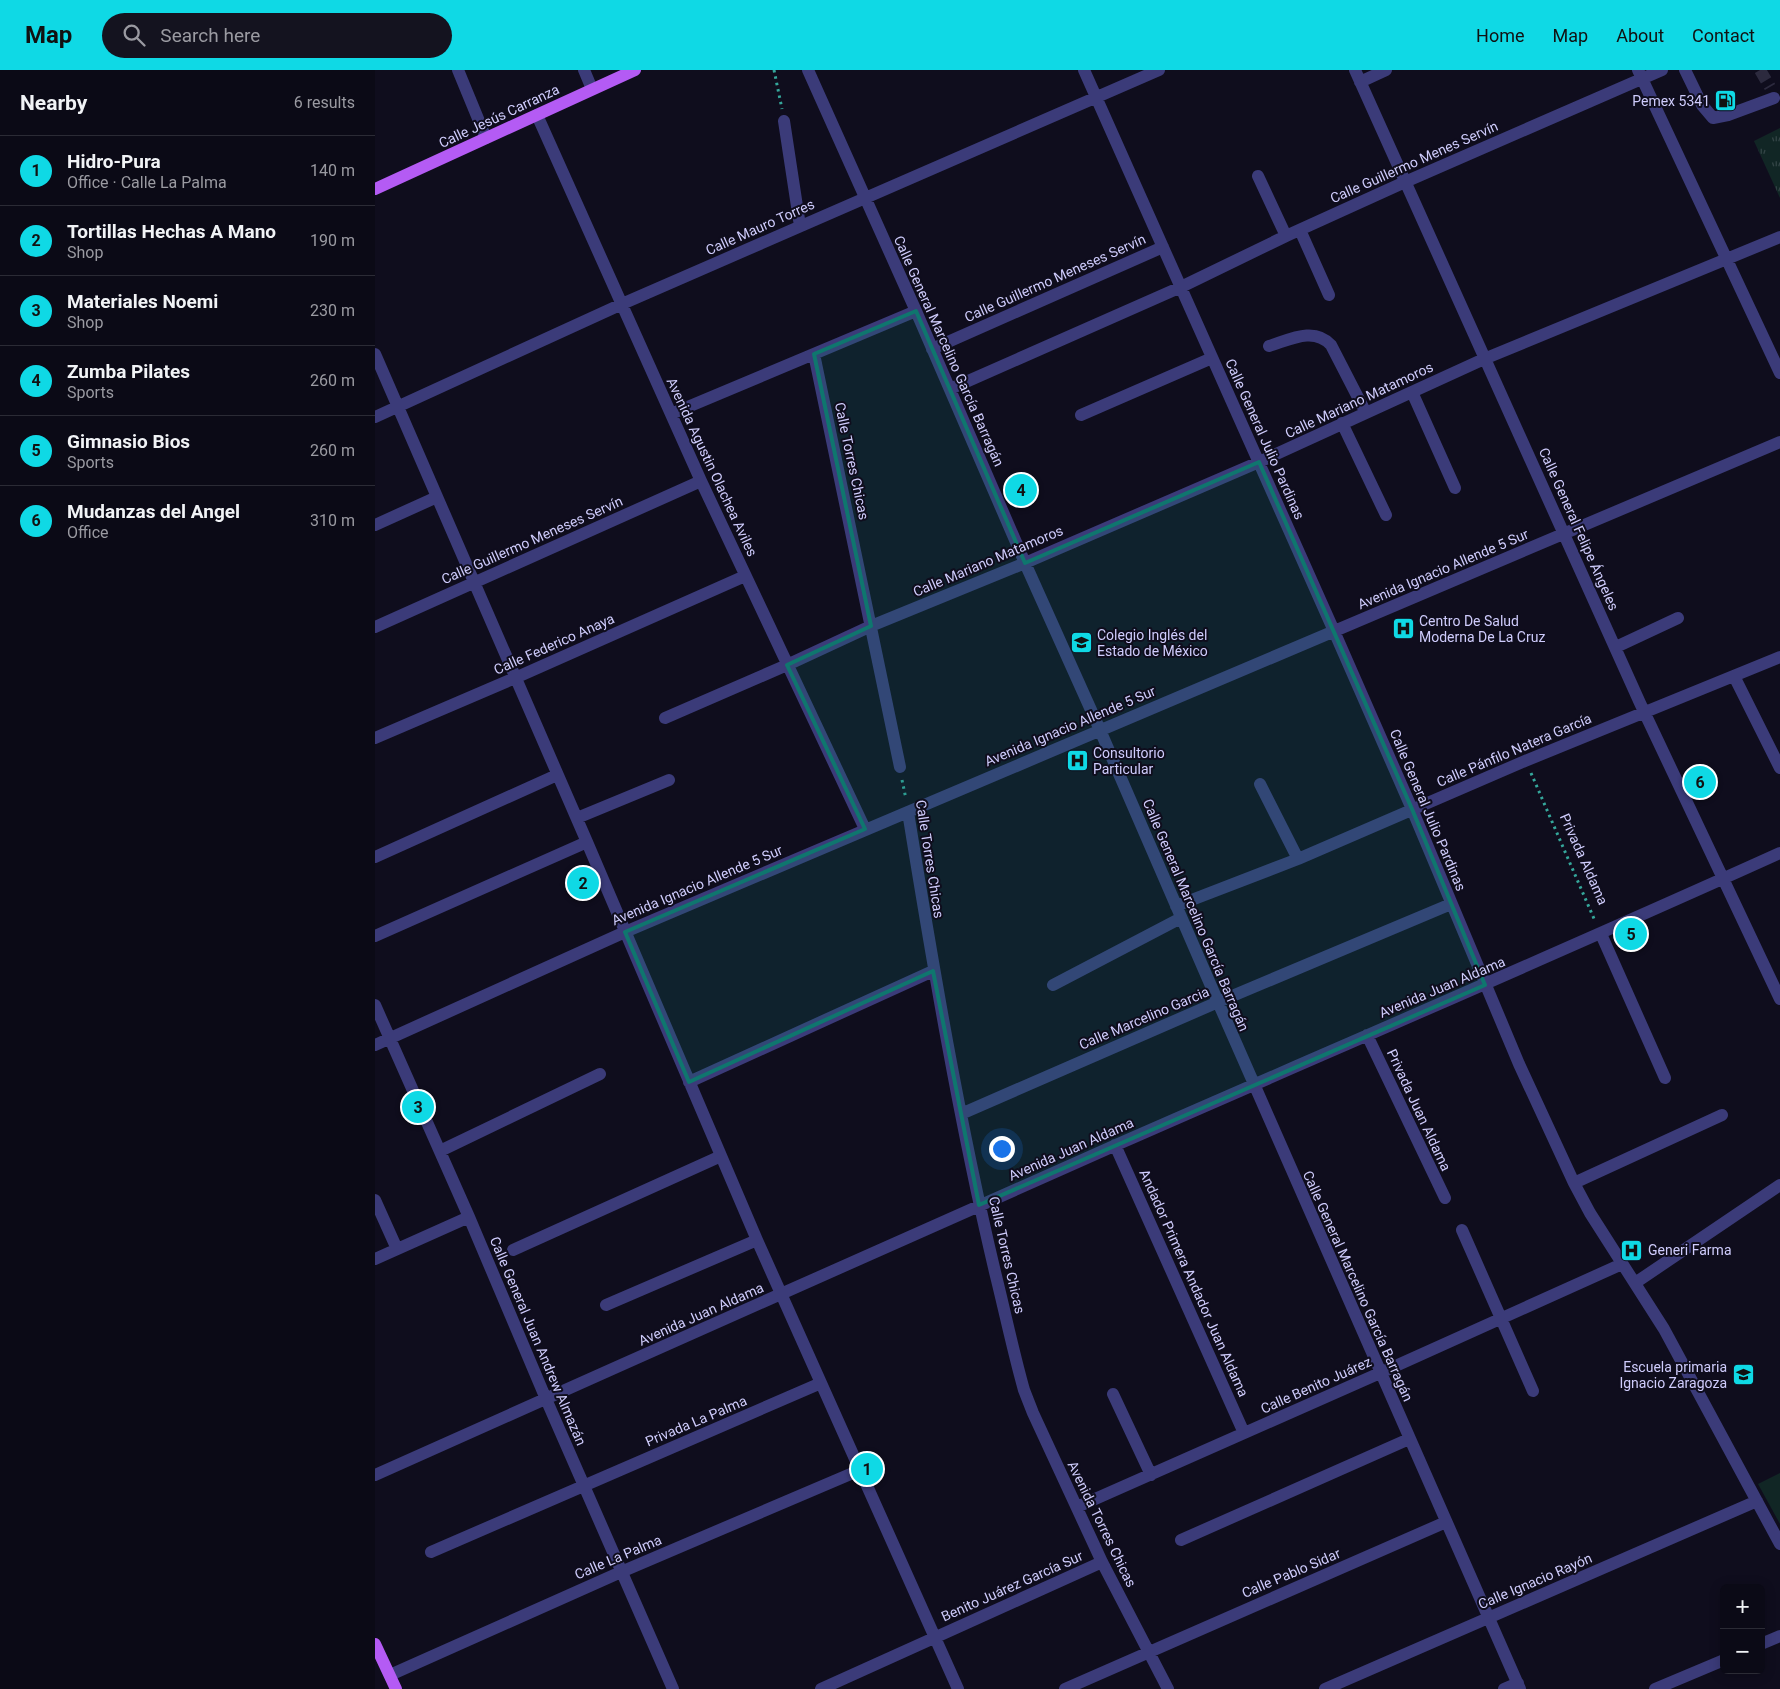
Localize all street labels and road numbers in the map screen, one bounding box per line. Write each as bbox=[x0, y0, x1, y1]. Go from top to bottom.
street label: Calle Jesús Carranza bbox=[436, 81, 562, 151]
street label: Calle Guillermo Menes Servín bbox=[1328, 118, 1500, 206]
street label: Calle Mauro Torres bbox=[703, 196, 817, 258]
street label: Calle Guillermo Meneses Servín bbox=[962, 231, 1148, 325]
street label: Calle General Marcelino García Barragán bbox=[891, 233, 1007, 469]
street label: Calle General Julio Pardinas bbox=[1222, 356, 1308, 522]
street label: Calle Mariano Matamoros bbox=[1283, 359, 1435, 441]
street label: Avenida Agustin Olachea Aviles bbox=[663, 375, 761, 559]
street label: Calle Torres Chicas bbox=[832, 401, 872, 521]
street label: Calle General Felipe Ángeles bbox=[1536, 445, 1623, 613]
street label: Calle Guillermo Meneses Servín bbox=[439, 493, 625, 587]
street label: Calle Mariano Matamoros bbox=[911, 522, 1065, 600]
street label: Avenida Ignacio Allende 5 Sur bbox=[1355, 526, 1531, 612]
street label: Calle Federico Anaya bbox=[491, 610, 617, 678]
street label: Avenida Ignacio Allende 5 Sur bbox=[982, 683, 1158, 769]
street label: Calle Pánfilo Natera García bbox=[1434, 710, 1594, 790]
street label: Calle General Julio Pardinas bbox=[1387, 727, 1469, 893]
street label: Calle General Marcelino García Barragán bbox=[1140, 796, 1252, 1034]
street label: Calle Torres Chicas bbox=[913, 799, 947, 919]
street label: Privada Aldama bbox=[1557, 811, 1611, 907]
street label: Avenida Ignacio Allende 5 Sur bbox=[609, 842, 785, 928]
street label: Avenida Juan Aldama bbox=[1377, 953, 1507, 1021]
street label: Calle Marcelino Garcia bbox=[1077, 983, 1211, 1053]
street label: Privada Juan Aldama bbox=[1384, 1047, 1454, 1173]
street label: Avenida Juan Aldama bbox=[1006, 1114, 1136, 1184]
street label: Andador Primera Andador Juan Aldama bbox=[1136, 1167, 1252, 1399]
street label: Calle General Marcelino García Barragán bbox=[1300, 1168, 1416, 1404]
street label: Calle Torres Chicas bbox=[986, 1195, 1028, 1315]
street label: Calle General Juan Andrew Almazán bbox=[487, 1234, 589, 1448]
street label: Avenida Juan Aldama bbox=[636, 1279, 766, 1349]
street label: Calle Benito Juárez bbox=[1258, 1353, 1374, 1417]
street label: Privada La Palma bbox=[643, 1392, 749, 1450]
street label: Avenida Torres Chicas bbox=[1064, 1458, 1140, 1590]
street label: Calle La Palma bbox=[572, 1532, 664, 1582]
street label: Calle Pablo Sidar bbox=[1239, 1545, 1343, 1601]
street label: Benito Juárez García Sur bbox=[939, 1547, 1085, 1624]
street label: Calle Ignacio Rayón bbox=[1476, 1550, 1594, 1612]

